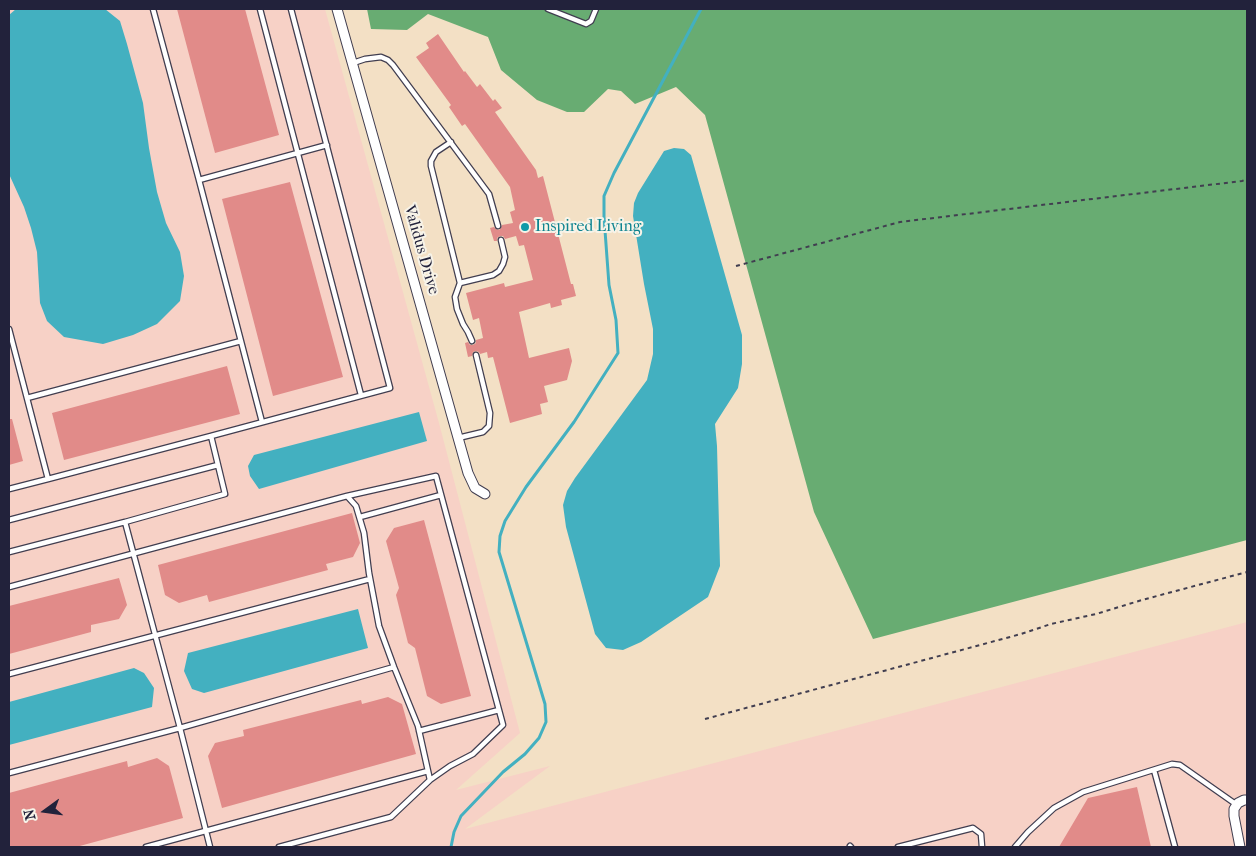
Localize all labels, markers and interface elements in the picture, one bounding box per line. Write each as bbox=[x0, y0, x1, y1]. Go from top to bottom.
street label: Validus Drive bbox=[399, 203, 443, 297]
place label: Inspired Living bbox=[535, 217, 641, 237]
marker: Inspired Living bbox=[519, 221, 531, 233]
north arrow bbox=[20, 786, 70, 836]
text: N bbox=[20, 808, 39, 822]

